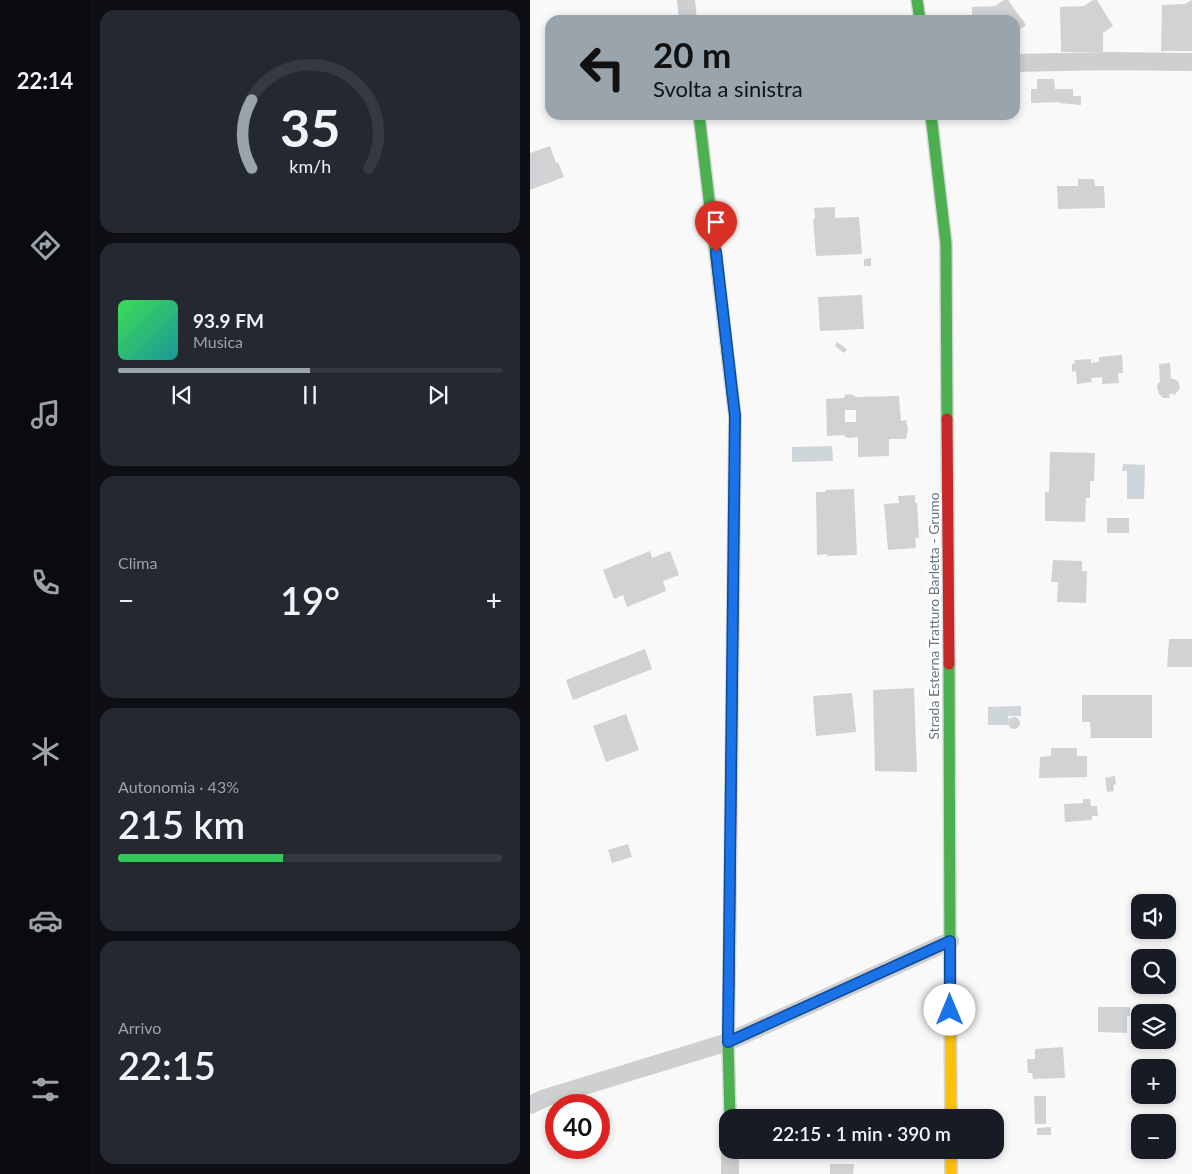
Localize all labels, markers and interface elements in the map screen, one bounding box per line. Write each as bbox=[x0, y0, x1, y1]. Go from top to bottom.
text: 20 m bbox=[653, 33, 731, 75]
icon: left bbox=[570, 35, 635, 100]
text: 22:14 bbox=[17, 67, 73, 94]
text: Svolta a sinistra bbox=[653, 75, 803, 102]
text: 35 bbox=[280, 96, 340, 158]
text: km/h bbox=[289, 155, 331, 177]
pin bbox=[695, 201, 737, 252]
icon: arrive bbox=[702, 208, 730, 236]
icon: directions bbox=[28, 228, 63, 263]
text: 93.9 FM bbox=[193, 309, 264, 332]
text: Musica bbox=[193, 332, 243, 351]
icon: previous bbox=[168, 381, 196, 409]
icon: pause bbox=[296, 381, 324, 409]
icon: next bbox=[424, 381, 452, 409]
icon: music bbox=[28, 397, 63, 432]
street label: Strada Esterna Tratturo Barletta - Grumo bbox=[925, 492, 942, 740]
text: Clima bbox=[118, 553, 157, 572]
icon: phone bbox=[28, 565, 63, 600]
text: 19° bbox=[280, 577, 340, 623]
text: − bbox=[118, 583, 134, 617]
text: + bbox=[486, 583, 502, 617]
icon: climate bbox=[28, 734, 63, 769]
text: Autonomia · 43% bbox=[118, 777, 239, 796]
text: 215 km bbox=[118, 801, 245, 847]
map controls bbox=[1131, 894, 1176, 1159]
button: sound bbox=[1131, 894, 1176, 939]
icon: car bbox=[28, 903, 63, 938]
button: search bbox=[1131, 949, 1176, 994]
position arrow bbox=[923, 983, 975, 1035]
button: layers bbox=[1131, 1004, 1176, 1049]
text: Arrivo bbox=[118, 1018, 161, 1037]
text: 22:15 bbox=[118, 1042, 216, 1088]
button: + bbox=[1131, 1059, 1176, 1104]
icon: filters bbox=[28, 1072, 63, 1107]
speed limit sign: 40 bbox=[545, 1094, 610, 1159]
button: − bbox=[1131, 1114, 1176, 1159]
text: 22:15 · 1 min · 390 m bbox=[772, 1122, 951, 1145]

